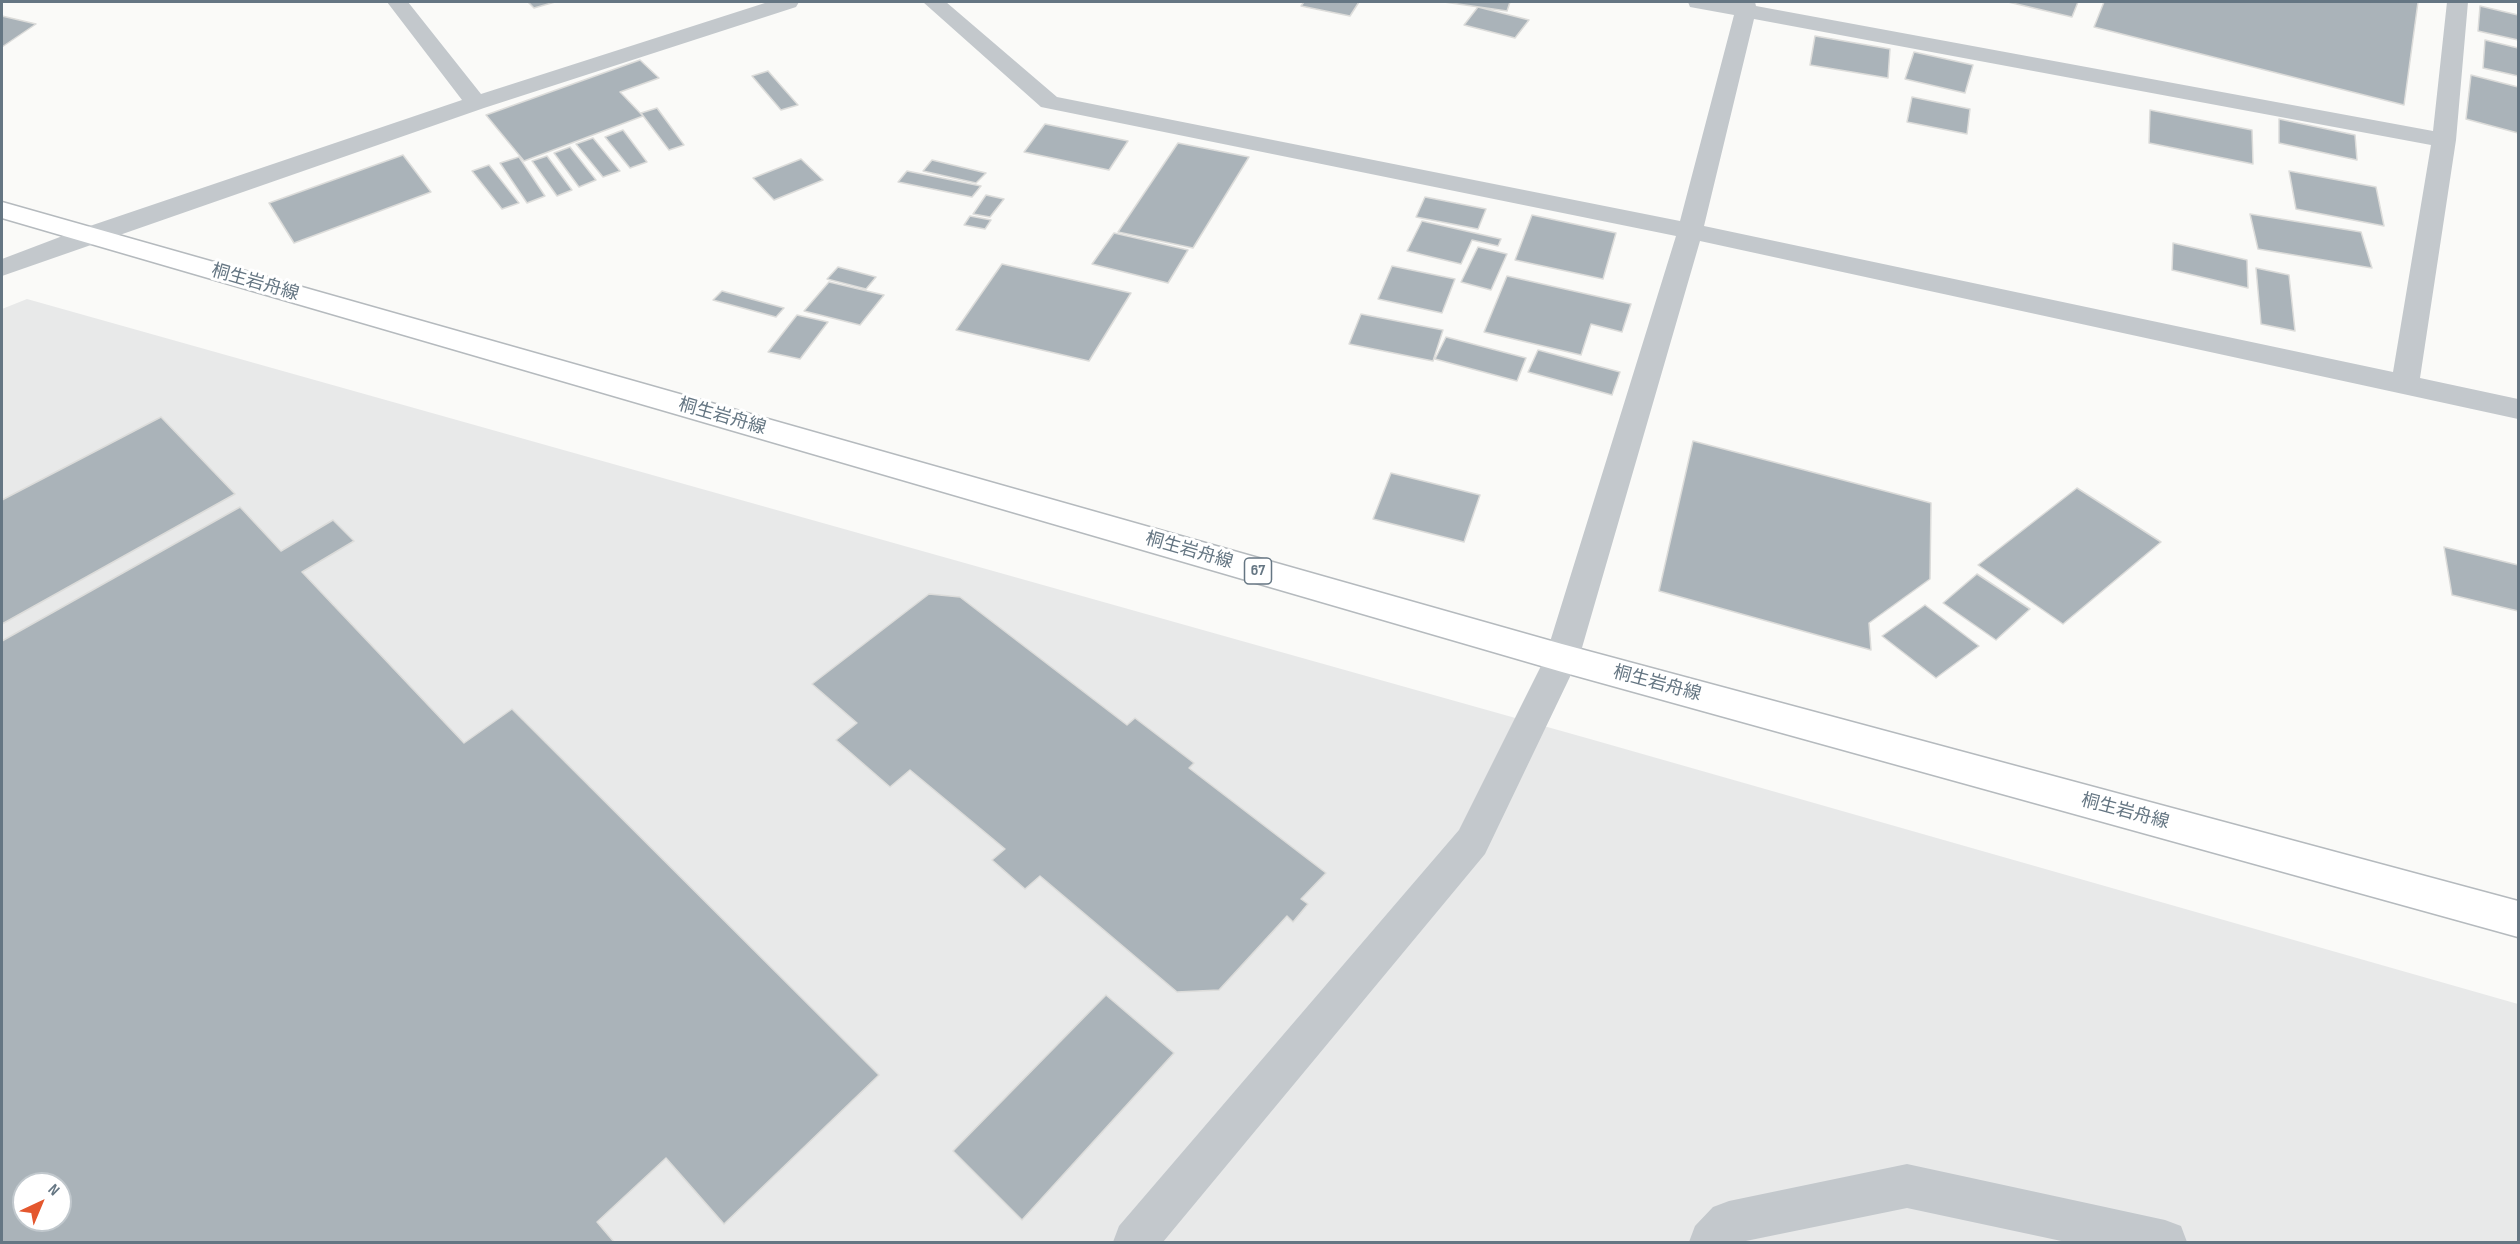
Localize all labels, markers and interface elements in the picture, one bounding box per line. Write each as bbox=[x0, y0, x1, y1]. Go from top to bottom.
street label: 桐生岩舟線 bbox=[209, 260, 301, 306]
street label: 桐生岩舟線 bbox=[676, 394, 768, 440]
street label: 桐生岩舟線 bbox=[1143, 528, 1235, 574]
road number: 67 bbox=[1244, 558, 1272, 584]
street label: 桐生岩舟線 bbox=[1611, 662, 1703, 706]
street label: 桐生岩舟線 bbox=[2079, 790, 2171, 834]
north arrow bbox=[12, 1172, 72, 1232]
text: N bbox=[44, 1180, 63, 1200]

